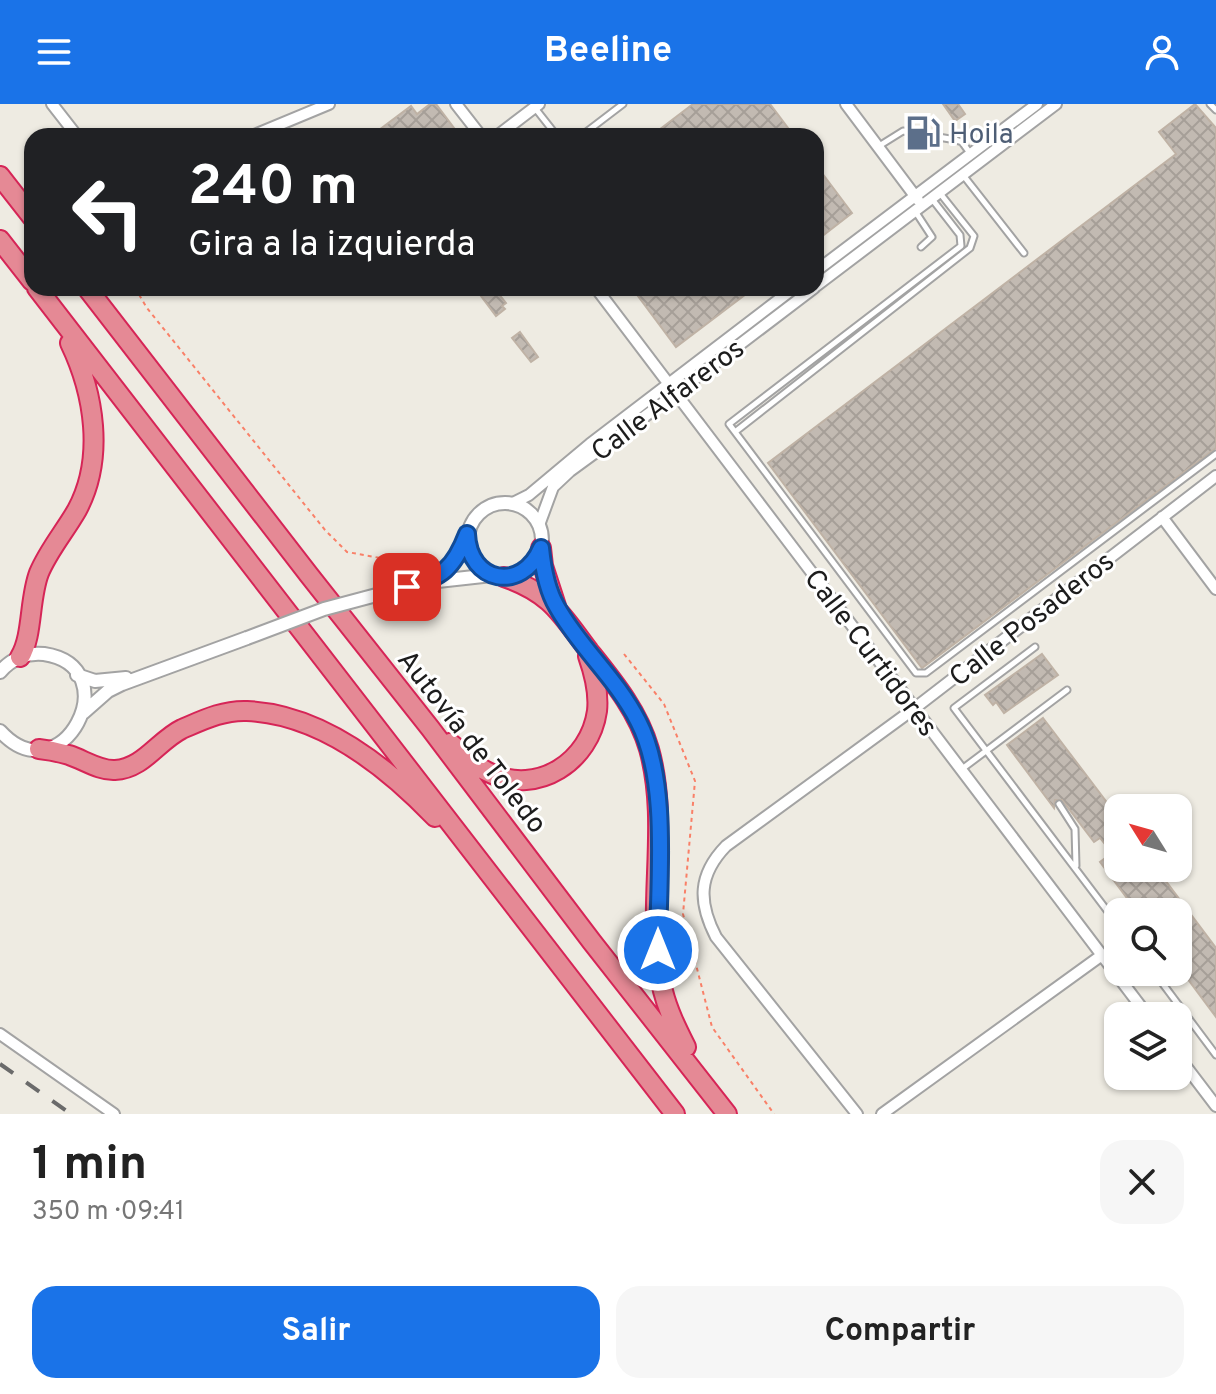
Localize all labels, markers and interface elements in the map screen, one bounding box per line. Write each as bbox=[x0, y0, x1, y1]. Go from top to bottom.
text: Beeline bbox=[544, 29, 672, 75]
icon: menu bbox=[32, 30, 76, 74]
icon: person bbox=[1140, 30, 1184, 74]
fuel station icon: Hoila bbox=[904, 114, 942, 152]
place label: Hoila bbox=[949, 118, 1013, 154]
text: 240 m bbox=[188, 154, 358, 224]
icon: left bbox=[56, 160, 160, 264]
text: Gira a la izquierda bbox=[188, 223, 475, 269]
street label: Calle Alfareros bbox=[585, 332, 753, 471]
street label: Calle Posaderos bbox=[943, 545, 1123, 696]
pin bbox=[373, 553, 441, 621]
street label: Calle Curtidores bbox=[795, 563, 944, 745]
icon: arrive bbox=[385, 565, 429, 609]
street label: Autovía de Toledo bbox=[388, 644, 554, 842]
north arrow bbox=[1104, 794, 1192, 882]
map controls bbox=[1104, 794, 1192, 1090]
button: search bbox=[1104, 898, 1192, 986]
position arrow bbox=[616, 908, 700, 992]
button: layers bbox=[1104, 1002, 1192, 1090]
text: 1 min bbox=[32, 1136, 147, 1196]
button: close bbox=[1100, 1140, 1184, 1224]
text: 350 m · 09:41 bbox=[32, 1196, 185, 1229]
button: Salir bbox=[32, 1286, 600, 1378]
button: Compartir bbox=[616, 1286, 1184, 1378]

